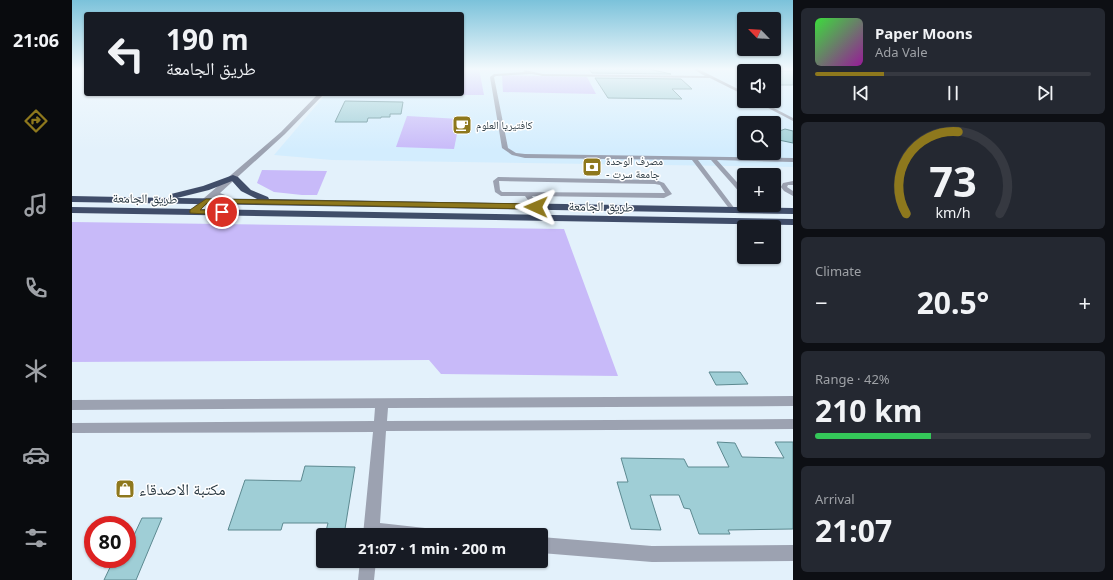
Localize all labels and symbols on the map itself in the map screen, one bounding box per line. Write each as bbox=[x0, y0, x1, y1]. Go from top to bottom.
north arrow bbox=[737, 12, 781, 56]
cafe icon: كافتيريا العلوم bbox=[451, 114, 473, 136]
place label: كافتيريا العلوم bbox=[476, 117, 533, 132]
place label: مصرف الوحدة - جامعة سرت bbox=[606, 153, 663, 181]
bank icon: مصرف الوحدة - جامعة سرت bbox=[581, 156, 603, 178]
position arrow bbox=[515, 186, 557, 228]
street label: طريق الجامعة bbox=[112, 188, 178, 208]
pin bbox=[205, 195, 239, 229]
street label: طريق الجامعة bbox=[568, 196, 634, 216]
shop icon: مكتبة الاصدقاء bbox=[114, 478, 136, 500]
place label: مكتبة الاصدقاء bbox=[139, 478, 225, 500]
speed limit sign: 80 bbox=[84, 516, 136, 568]

